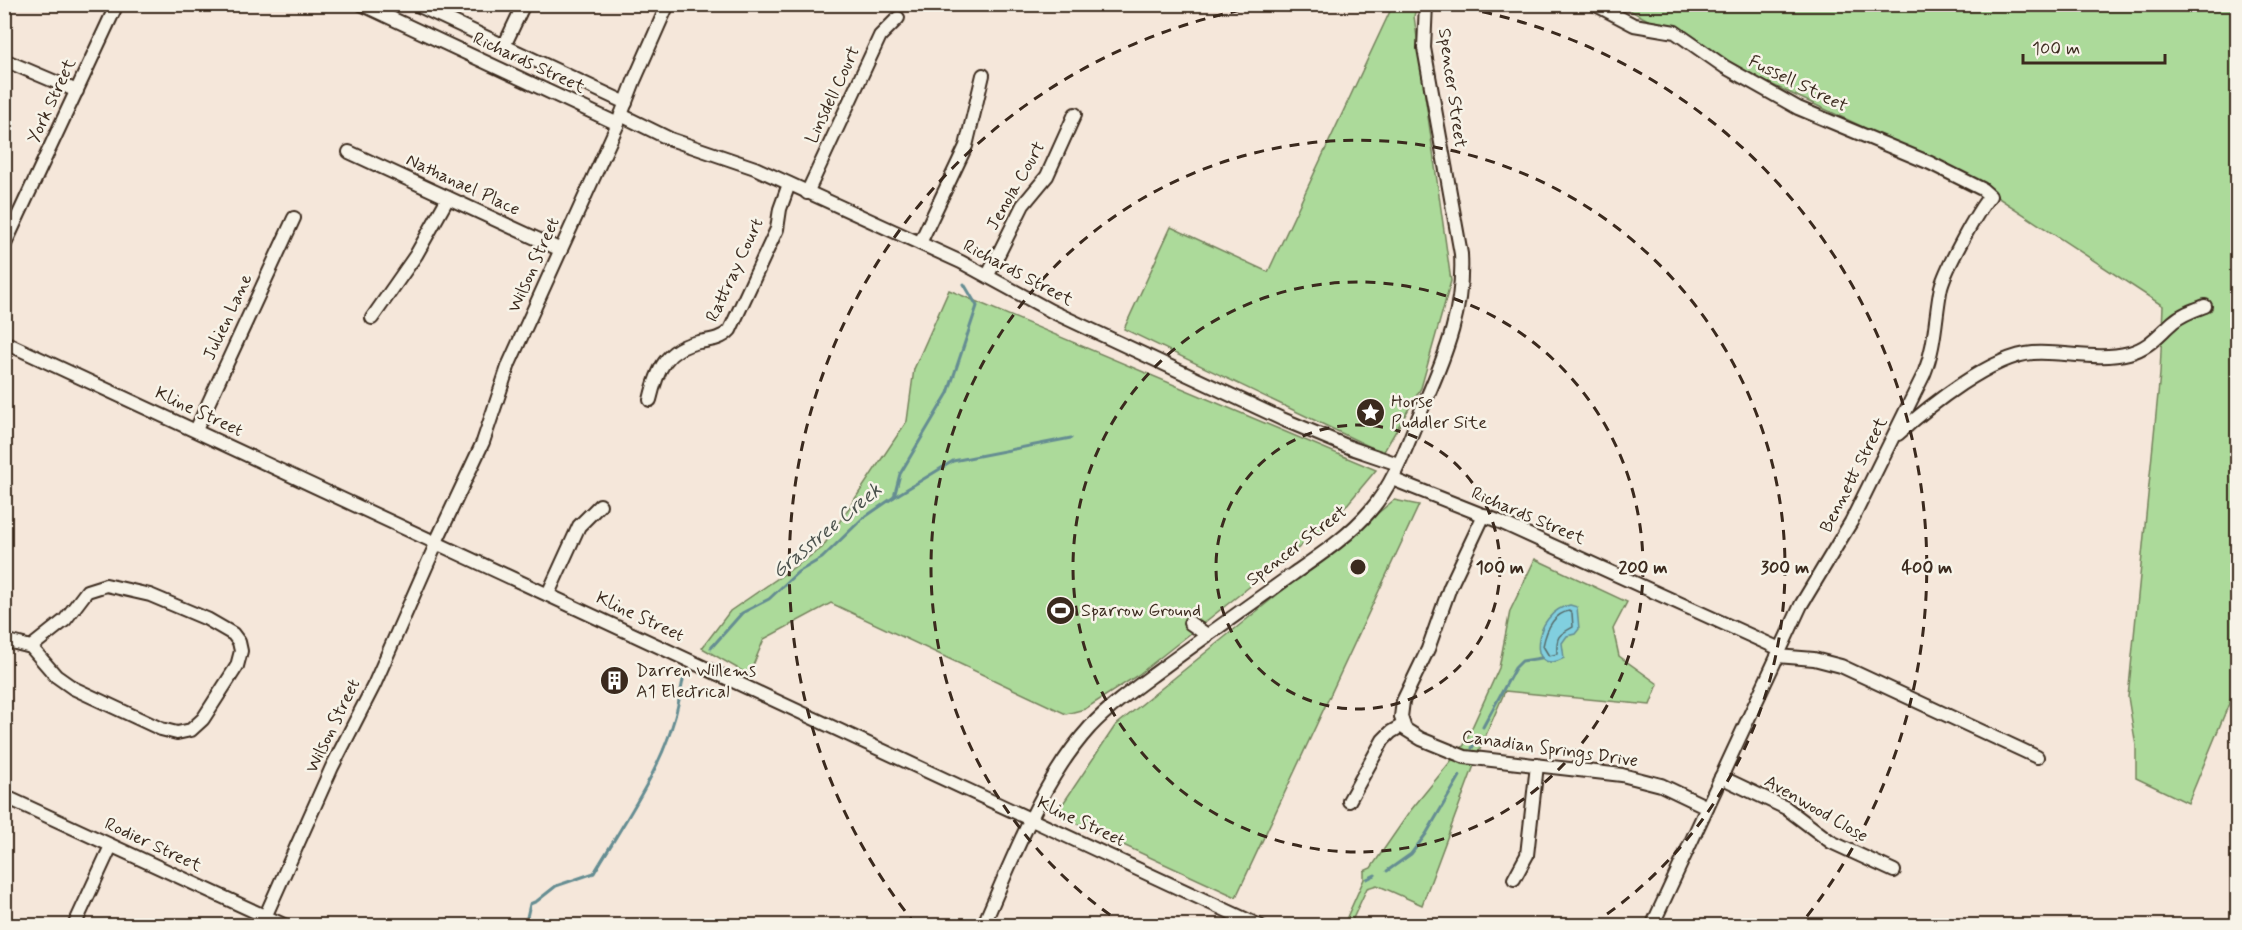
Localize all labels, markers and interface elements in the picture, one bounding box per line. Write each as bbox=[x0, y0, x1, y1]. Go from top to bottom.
street label: Richards Street bbox=[469, 26, 589, 100]
street label: Spencer Street bbox=[1432, 27, 1472, 149]
scale bar bbox=[2023, 27, 2166, 65]
text: 100 m bbox=[2032, 37, 2080, 61]
street label: Linsdell Court bbox=[800, 42, 866, 148]
street label: Fussell Street bbox=[1744, 50, 1852, 118]
street label: York Street bbox=[22, 54, 82, 147]
street label: Jenola Court bbox=[981, 137, 1051, 235]
street label: Nathanael Place bbox=[402, 148, 524, 222]
street label: Wilson Street bbox=[502, 213, 566, 316]
street label: Rattray Court bbox=[700, 214, 770, 326]
street label: Richards Street bbox=[959, 234, 1078, 312]
street label: Julien Lane bbox=[197, 270, 259, 364]
street label: Kline Street bbox=[151, 381, 247, 443]
place label: Horse Puddler Site bbox=[1391, 390, 1487, 435]
place icon: Horse Puddler Site bbox=[1354, 396, 1386, 428]
street label: Bennett Street bbox=[1814, 413, 1894, 537]
water label: Grasstree Creek bbox=[766, 477, 888, 585]
street label: Richards Street bbox=[1467, 481, 1589, 551]
street label: Spencer Street bbox=[1242, 500, 1352, 592]
text: 100 m bbox=[1476, 556, 1524, 580]
text: 200 m bbox=[1618, 556, 1668, 580]
text: 300 m bbox=[1761, 556, 1809, 580]
text: 400 m bbox=[1902, 556, 1952, 580]
centre of rings bbox=[1348, 557, 1368, 577]
street label: Kline Street bbox=[592, 586, 688, 648]
sports icon: Sparrow Ground bbox=[1044, 595, 1076, 627]
place label: Sparrow Ground bbox=[1081, 599, 1201, 623]
place label: Darren Willems A1 Electrical bbox=[636, 659, 756, 704]
building icon: Darren Willems A1 Electrical bbox=[599, 665, 631, 697]
street label: Wilson Street bbox=[300, 675, 366, 777]
street label: Canadian Springs Drive bbox=[1460, 725, 1640, 774]
street label: Avenwood Close bbox=[1760, 770, 1872, 848]
street label: Kline Street bbox=[1033, 791, 1129, 853]
street label: Rodier Street bbox=[100, 812, 206, 878]

